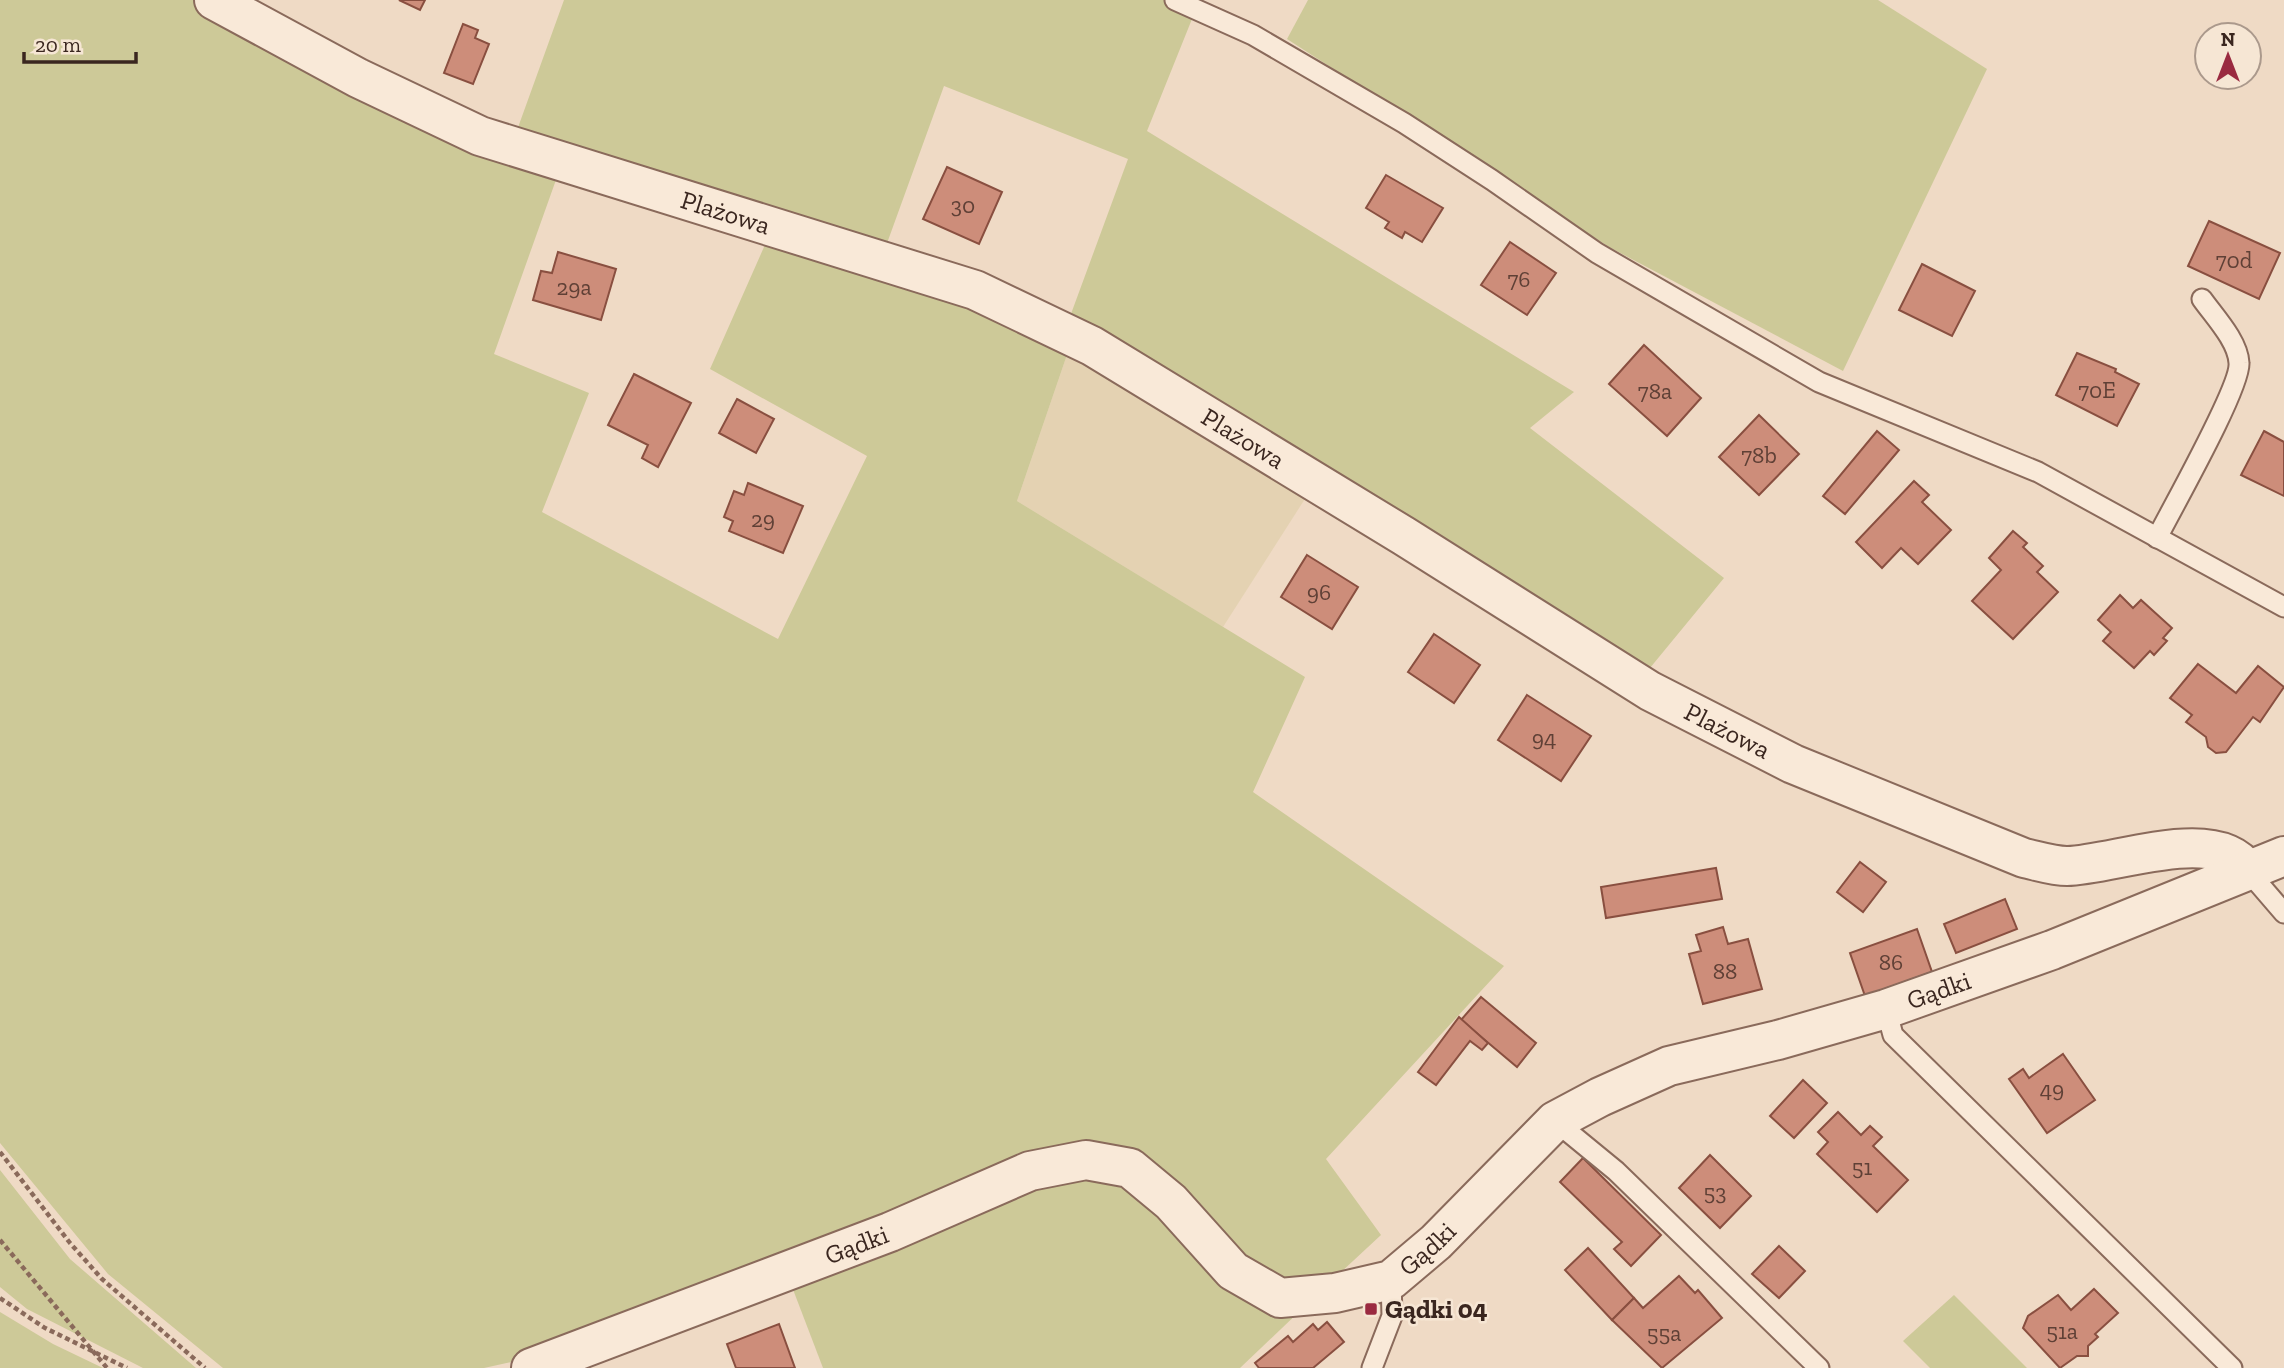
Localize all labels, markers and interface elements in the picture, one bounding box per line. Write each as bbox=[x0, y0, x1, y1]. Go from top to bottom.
scale bar bbox=[24, 21, 136, 65]
north arrow bbox=[2193, 21, 2263, 91]
text: N bbox=[2221, 28, 2235, 51]
text: 20 m bbox=[35, 32, 81, 57]
street label: Plażowa bbox=[677, 183, 775, 241]
house number: 30 bbox=[951, 191, 975, 219]
house number: 70d bbox=[2216, 246, 2253, 274]
house number: 76 bbox=[1507, 265, 1531, 293]
house number: 29a bbox=[556, 273, 592, 301]
house number: 70E bbox=[2078, 376, 2116, 404]
house number: 78a bbox=[1638, 377, 1672, 405]
street label: Plażowa bbox=[1196, 400, 1291, 476]
house number: 78b bbox=[1741, 441, 1777, 469]
house number: 29 bbox=[751, 505, 775, 533]
house number: 96 bbox=[1307, 578, 1331, 606]
street label: Plażowa bbox=[1679, 695, 1776, 766]
house number: 94 bbox=[1532, 724, 1556, 752]
house number: 86 bbox=[1879, 948, 1903, 976]
house number: 88 bbox=[1713, 957, 1737, 985]
street label: Gądki bbox=[1902, 964, 1975, 1016]
house number: 49 bbox=[2040, 1075, 2064, 1103]
house number: 51 bbox=[1852, 1153, 1872, 1181]
house number: 53 bbox=[1703, 1178, 1727, 1206]
street label: Gądki bbox=[1392, 1215, 1463, 1283]
street label: Gądki bbox=[820, 1218, 893, 1271]
place label: Gądki 04 bbox=[1385, 1293, 1488, 1325]
marker: Gądki 04 bbox=[1363, 1301, 1379, 1317]
house number: 51a bbox=[2046, 1317, 2078, 1345]
house number: 55a bbox=[1647, 1319, 1681, 1347]

